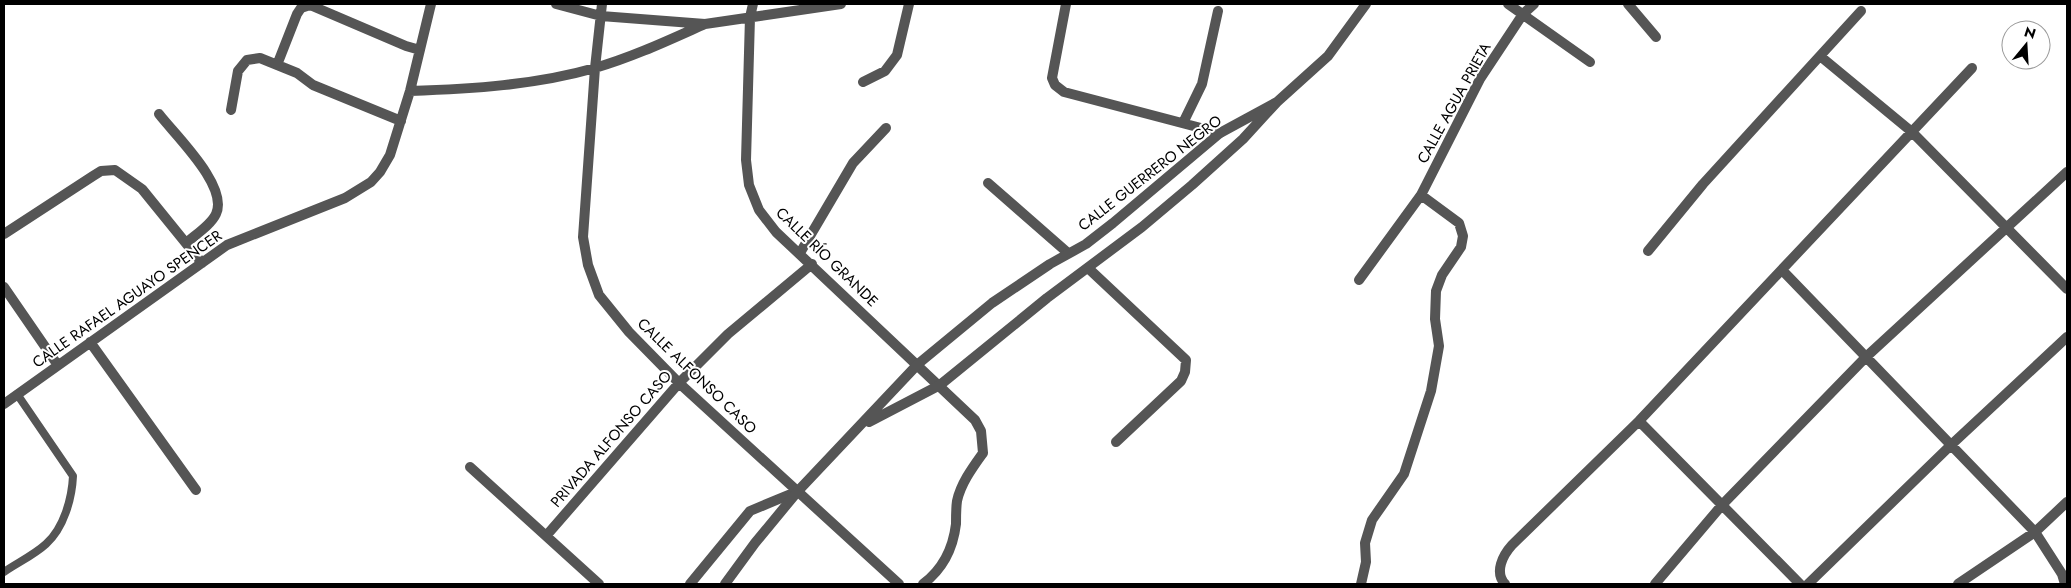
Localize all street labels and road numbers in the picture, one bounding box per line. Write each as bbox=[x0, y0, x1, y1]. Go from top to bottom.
street label: CALLE AGUA PRIETA bbox=[1412, 39, 1496, 167]
street label: CALLE GUERRERO NEGRO bbox=[1073, 110, 1227, 236]
street label: CALLE RÍO GRANDE bbox=[771, 202, 883, 312]
street label: CALLE RAFAEL AGUAYO SPENCER bbox=[28, 225, 227, 373]
street label: CALLE ALFONSO CASO bbox=[632, 313, 762, 439]
street label: PRIVADA ALFONSO CASO bbox=[545, 366, 677, 512]

